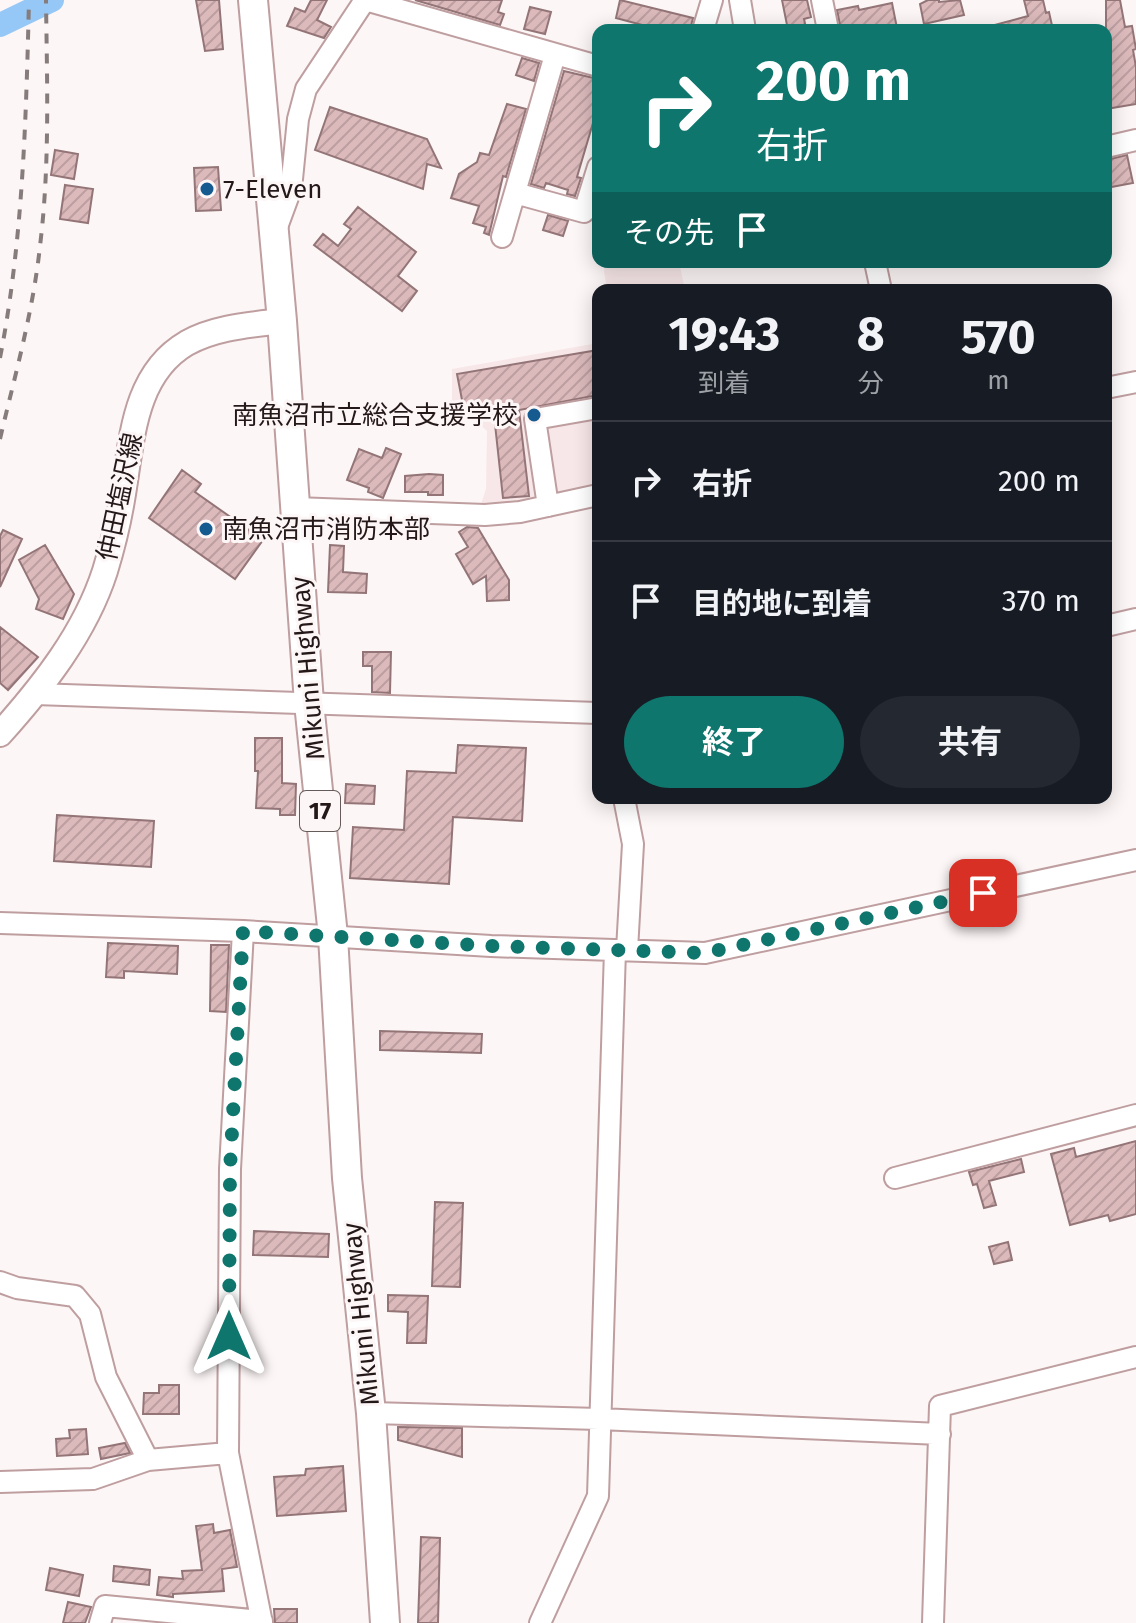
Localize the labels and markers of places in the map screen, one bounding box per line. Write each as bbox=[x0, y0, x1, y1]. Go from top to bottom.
place label: 7-Eleven bbox=[223, 174, 322, 205]
marker: 7-Eleven bbox=[198, 180, 216, 198]
place label: 南魚沼市立総合支援学校 bbox=[232, 400, 518, 431]
marker: 南魚沼市立総合支援学校 bbox=[525, 406, 543, 424]
place label: 南魚沼市消防本部 bbox=[222, 514, 430, 545]
marker: 南魚沼市消防本部 bbox=[197, 520, 215, 538]
pin bbox=[949, 859, 1017, 927]

